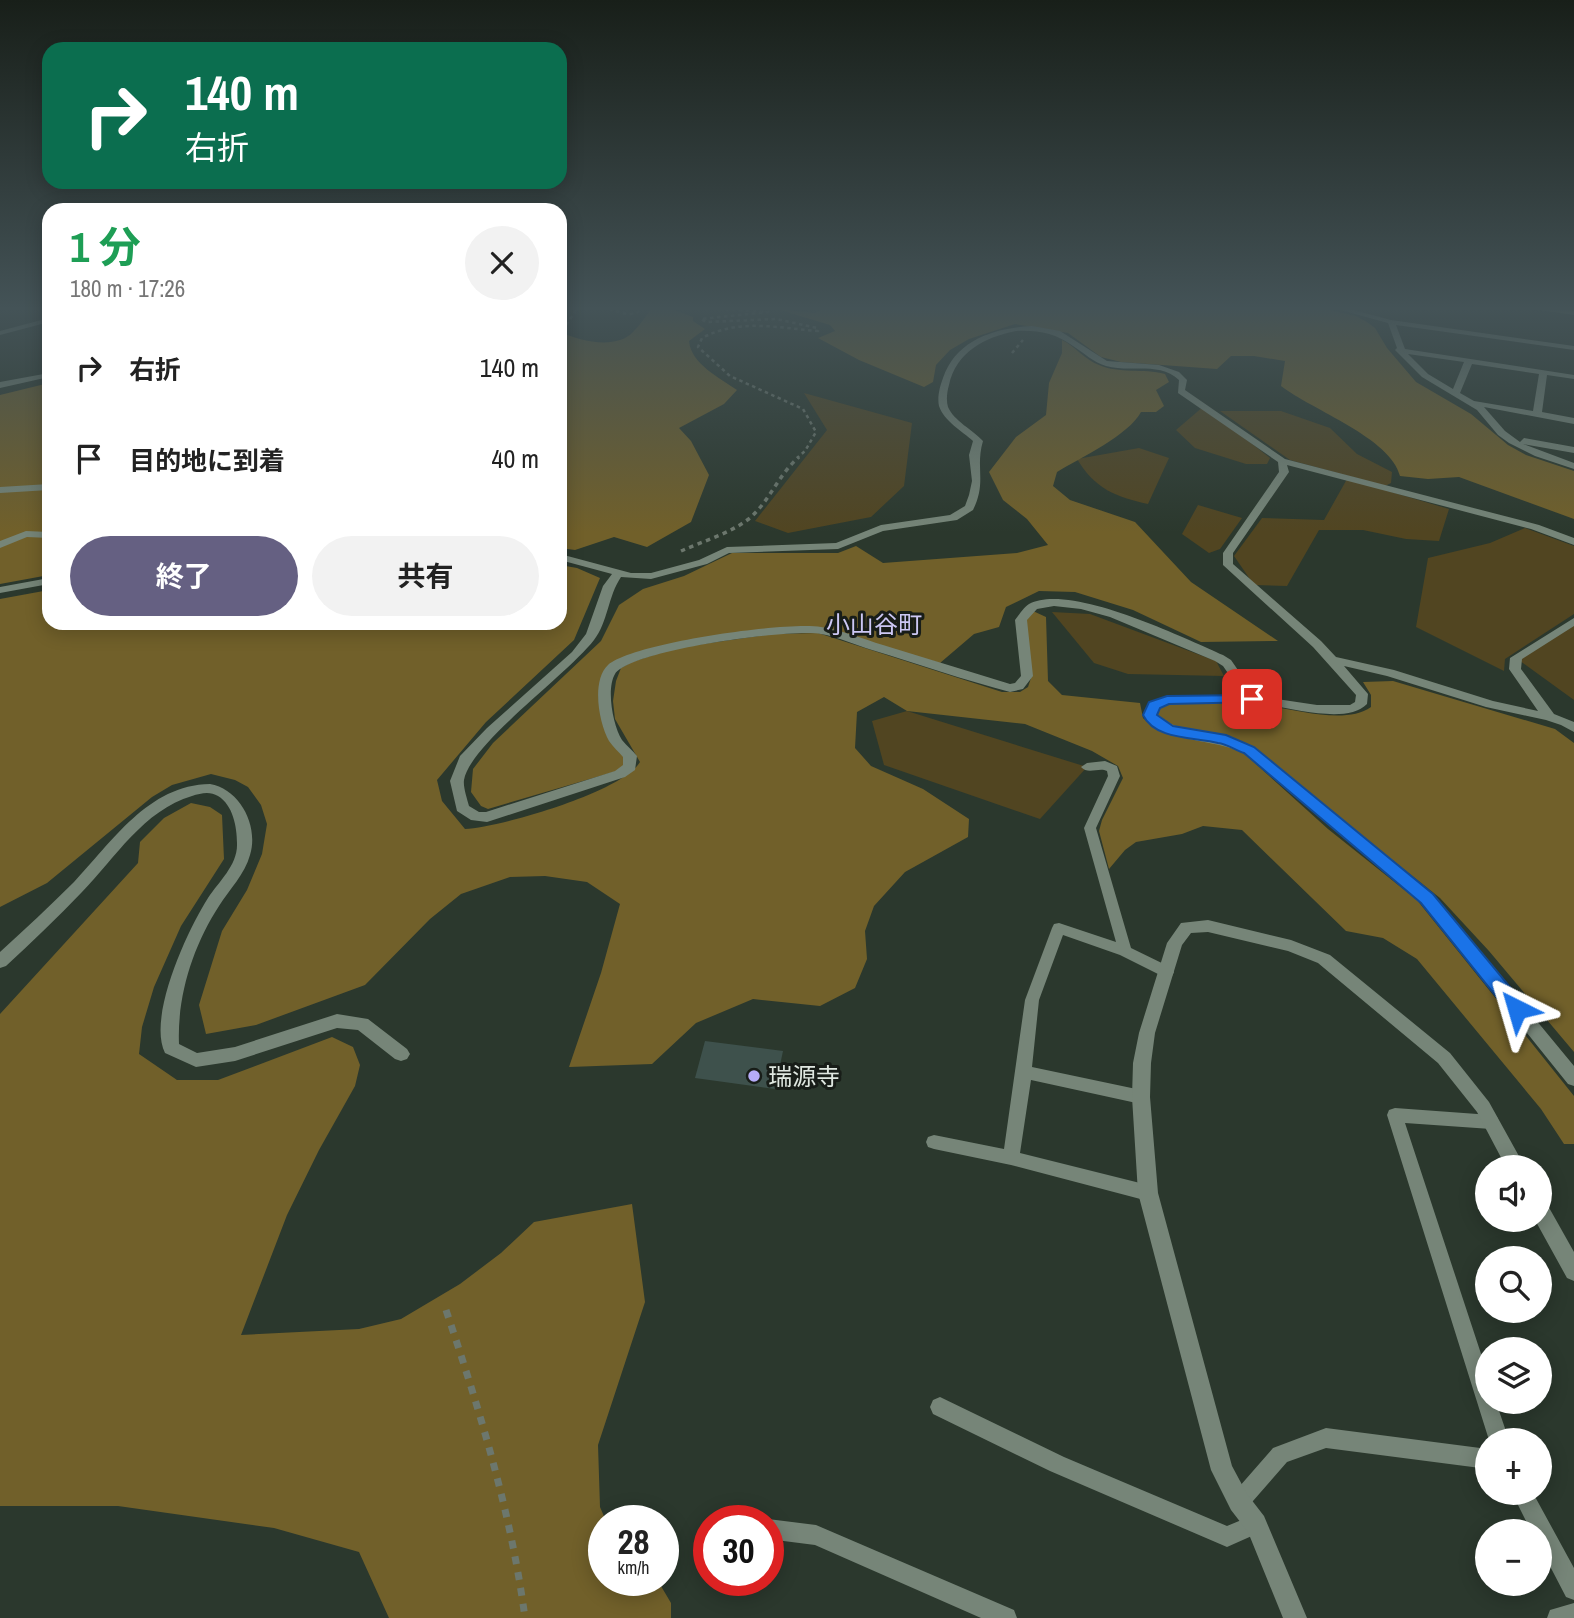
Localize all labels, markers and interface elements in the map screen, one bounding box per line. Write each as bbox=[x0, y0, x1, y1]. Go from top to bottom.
text: 140 m bbox=[185, 59, 299, 125]
icon: right bbox=[70, 70, 161, 161]
text: 右折 bbox=[185, 126, 249, 169]
text: 1 分 bbox=[70, 219, 141, 275]
button: close bbox=[465, 226, 539, 300]
text: 180 m · 17:26 bbox=[70, 273, 185, 304]
icon: right bbox=[70, 349, 108, 387]
text: 140 m bbox=[480, 350, 539, 385]
text: 右折 bbox=[129, 352, 181, 387]
icon: arrive bbox=[70, 440, 108, 478]
text: 40 m bbox=[492, 441, 539, 476]
text: 目的地に到着 bbox=[129, 443, 285, 478]
button: 終了 bbox=[70, 536, 298, 616]
button: 共有 bbox=[312, 536, 539, 616]
district label: 小山谷町 bbox=[826, 608, 922, 640]
pin bbox=[1222, 669, 1282, 729]
icon: arrive bbox=[1233, 680, 1271, 718]
position arrow bbox=[1480, 972, 1554, 1046]
place label: 瑞源寺 bbox=[768, 1060, 840, 1092]
marker: 瑞源寺 bbox=[746, 1068, 762, 1084]
map controls bbox=[1475, 1155, 1552, 1596]
button: sound bbox=[1475, 1155, 1552, 1232]
button: search bbox=[1475, 1246, 1552, 1323]
button: layers bbox=[1475, 1337, 1552, 1414]
button: + bbox=[1475, 1428, 1552, 1505]
speed limit sign: 30 bbox=[693, 1505, 784, 1596]
text: 28 bbox=[618, 1518, 649, 1565]
button: − bbox=[1475, 1519, 1552, 1596]
text: km/h bbox=[618, 1555, 650, 1580]

